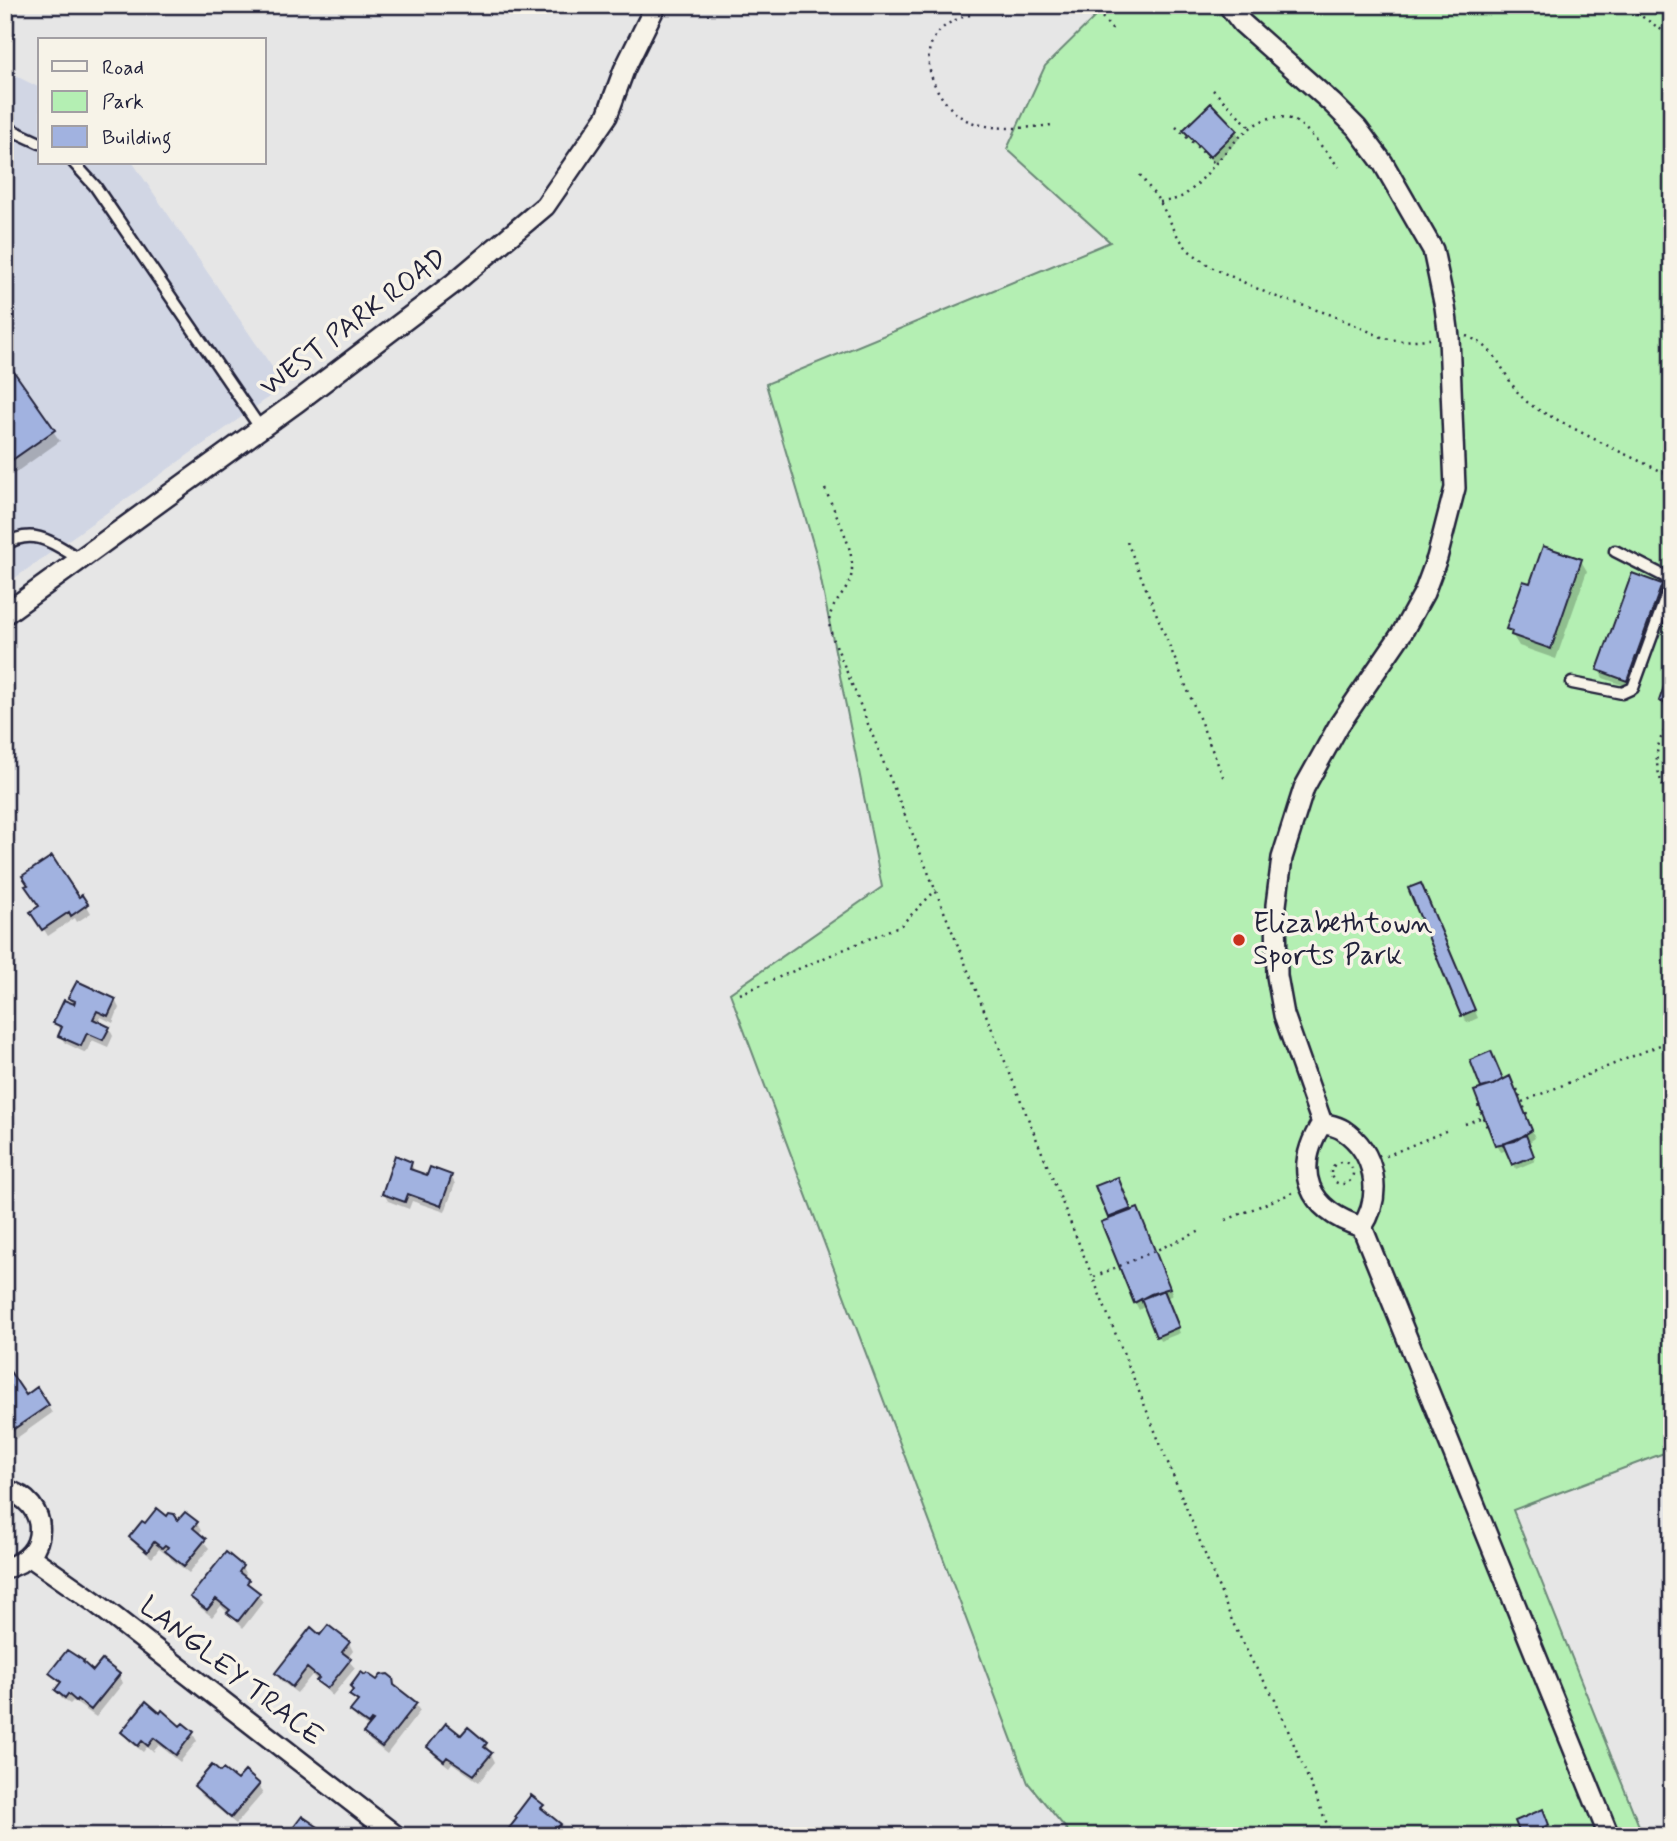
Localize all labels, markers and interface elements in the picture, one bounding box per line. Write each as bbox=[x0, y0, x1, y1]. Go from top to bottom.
legend bbox=[38, 38, 266, 164]
text: Road bbox=[102, 54, 144, 82]
text: Park bbox=[102, 88, 144, 116]
text: Building bbox=[102, 124, 172, 154]
street label: WEST PARK ROAD bbox=[253, 240, 455, 406]
place label: Elizabethtown Sports Park bbox=[1253, 906, 1432, 975]
marker: Elizabethtown Sports Park bbox=[1231, 932, 1247, 948]
street label: LANGLEY TRACE bbox=[131, 1589, 331, 1755]

